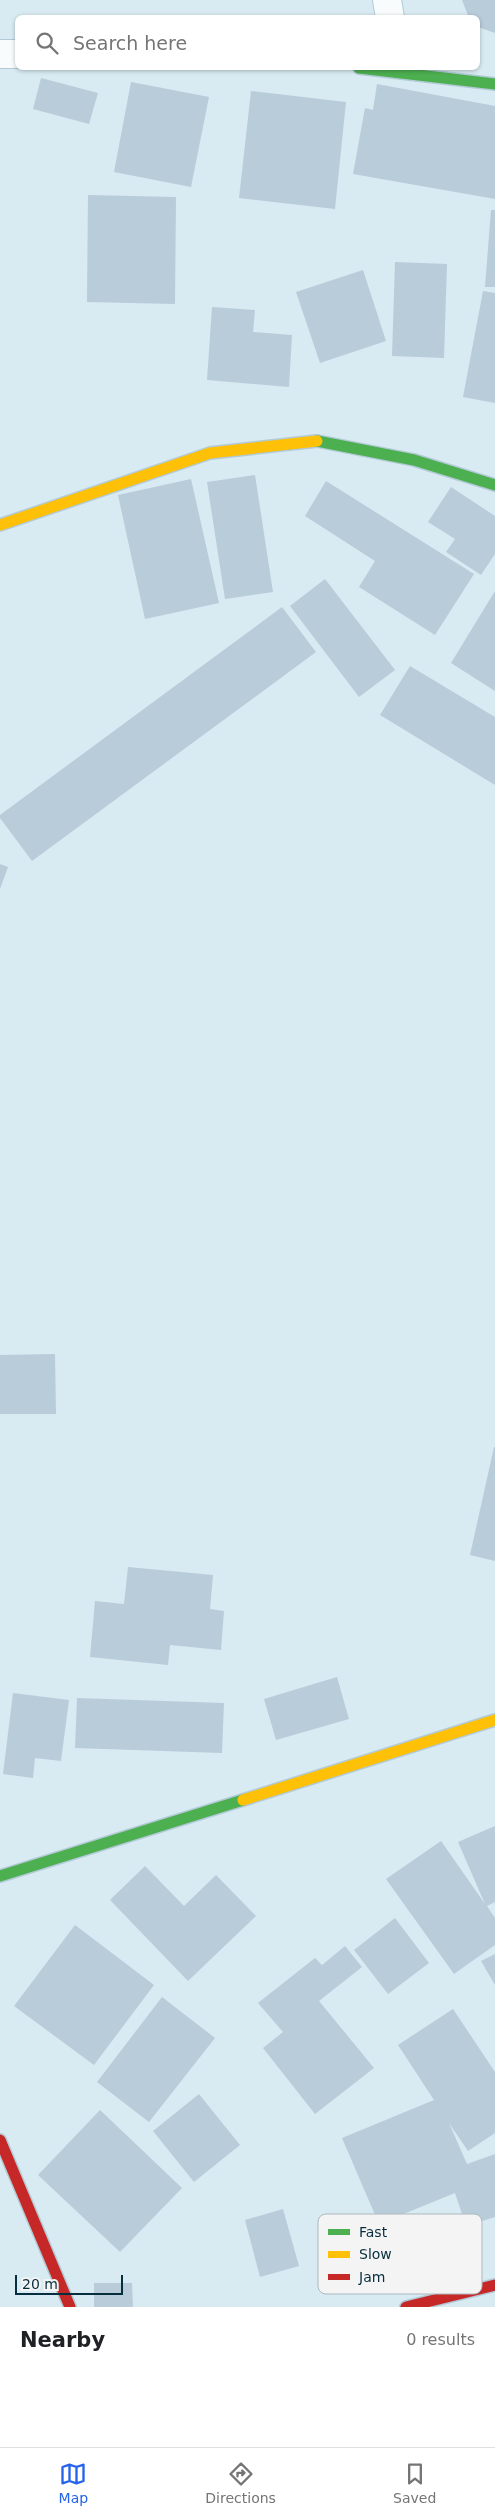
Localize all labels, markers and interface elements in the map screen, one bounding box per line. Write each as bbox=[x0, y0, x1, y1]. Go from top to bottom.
search box bbox=[15, 15, 480, 70]
icon: search bbox=[33, 29, 61, 57]
text: Search here bbox=[73, 32, 187, 54]
legend bbox=[318, 2214, 482, 2294]
text: Fast bbox=[359, 2224, 388, 2240]
text: Slow bbox=[359, 2246, 392, 2262]
text: Jam bbox=[358, 2269, 385, 2285]
scale bar bbox=[15, 2272, 122, 2295]
text: 20 m bbox=[22, 2276, 58, 2292]
text: Nearby bbox=[20, 2328, 105, 2352]
text: 0 results bbox=[406, 2330, 475, 2349]
tab: Map bbox=[59, 2460, 88, 2506]
tab: Directions bbox=[205, 2460, 276, 2506]
tab: Saved bbox=[393, 2460, 436, 2506]

